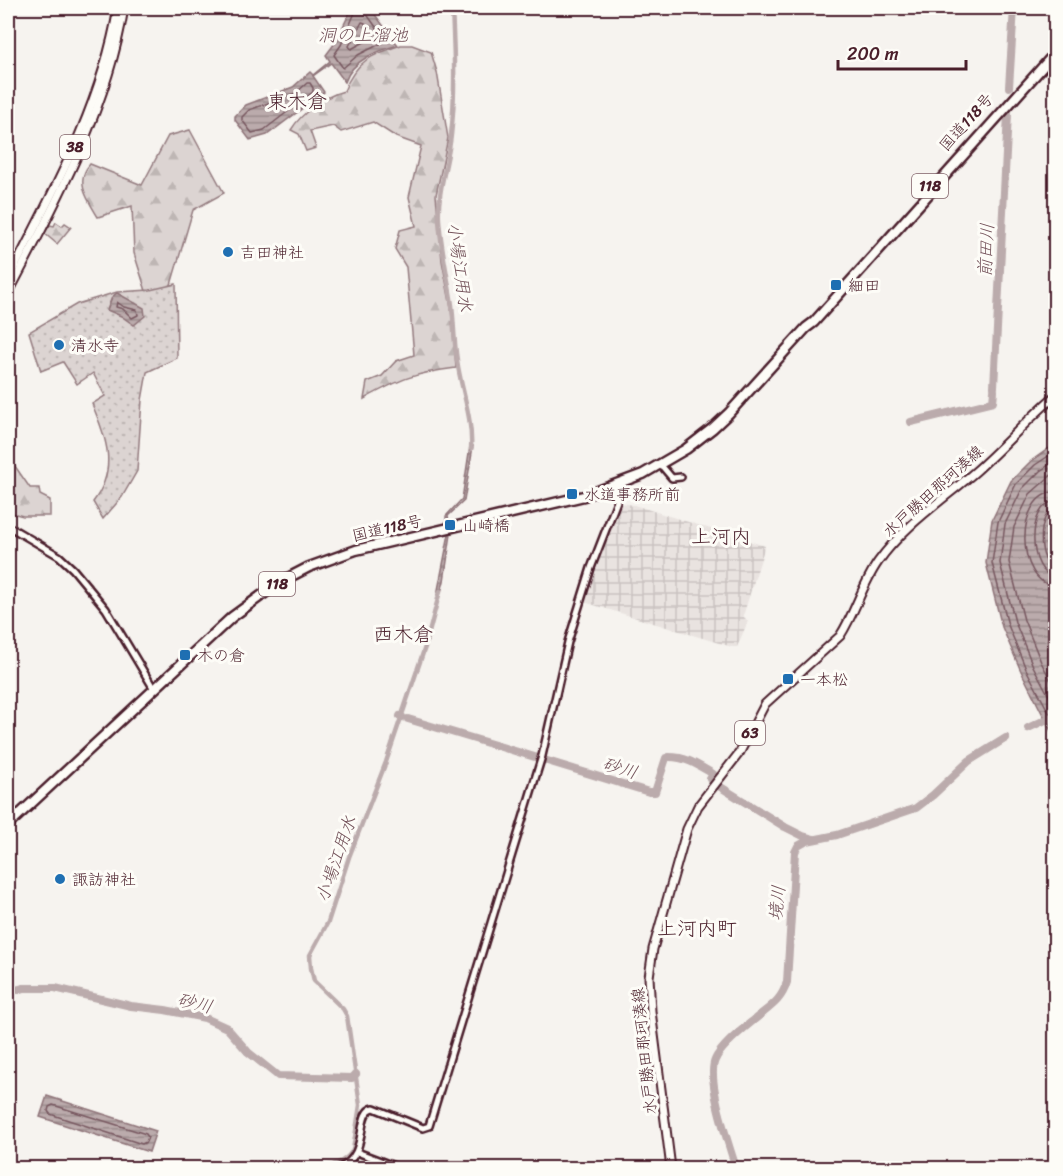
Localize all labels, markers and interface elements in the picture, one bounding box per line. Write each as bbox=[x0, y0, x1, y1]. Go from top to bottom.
water label: 洞の上溜池 bbox=[318, 19, 409, 51]
scale bar bbox=[838, 33, 966, 71]
text: 200 m bbox=[847, 38, 899, 70]
district label: 東木倉 bbox=[267, 84, 327, 119]
street label: 国道118号 bbox=[931, 86, 1001, 158]
road number: 38 bbox=[60, 135, 90, 159]
road number: 118 bbox=[912, 174, 948, 198]
water label: 小場江用水 bbox=[438, 220, 482, 314]
water label: 前田川 bbox=[969, 222, 1003, 278]
place label: 吉田神社 bbox=[240, 238, 304, 267]
marker: 吉田神社 bbox=[221, 245, 235, 259]
place label: 細田 bbox=[848, 271, 880, 300]
marker: 細田 bbox=[829, 278, 843, 292]
place label: 清水寺 bbox=[71, 331, 119, 360]
marker: 清水寺 bbox=[52, 338, 66, 352]
street label: 水戸勝田那珂湊線 bbox=[876, 437, 990, 545]
place label: 水道事務所前 bbox=[584, 480, 680, 509]
marker: 水道事務所前 bbox=[565, 487, 579, 501]
street label: 国道118号 bbox=[349, 506, 425, 550]
place label: 山崎橋 bbox=[462, 511, 510, 540]
marker: 山崎橋 bbox=[443, 518, 457, 532]
district label: 上河内 bbox=[691, 519, 751, 554]
road number: 118 bbox=[259, 572, 295, 596]
district label: 西木倉 bbox=[373, 617, 433, 652]
place label: 木の倉 bbox=[197, 641, 245, 670]
marker: 木の倉 bbox=[178, 648, 192, 662]
place label: 一本松 bbox=[800, 665, 848, 694]
marker: 一本松 bbox=[781, 672, 795, 686]
road number: 63 bbox=[735, 721, 765, 745]
water label: 砂川 bbox=[598, 747, 642, 789]
water label: 小場江用水 bbox=[306, 811, 366, 907]
place label: 諏訪神社 bbox=[72, 865, 136, 894]
marker: 諏訪神社 bbox=[53, 872, 67, 886]
water label: 境川 bbox=[759, 883, 795, 923]
district label: 上河内町 bbox=[657, 911, 737, 946]
water label: 砂川 bbox=[174, 983, 216, 1023]
street label: 水戸勝田那珂湊線 bbox=[623, 986, 665, 1116]

